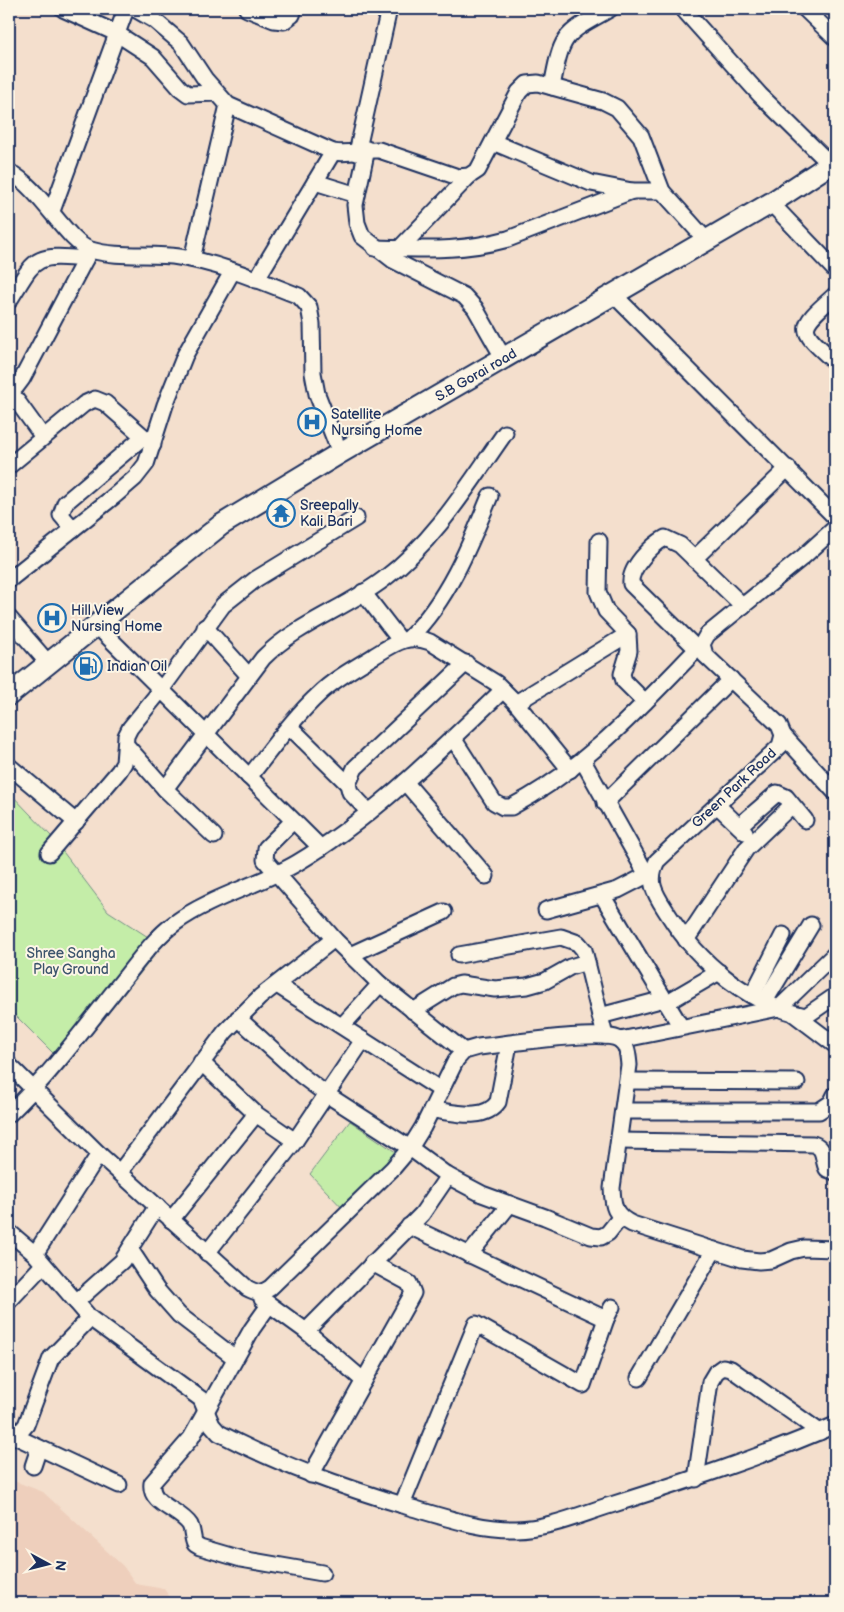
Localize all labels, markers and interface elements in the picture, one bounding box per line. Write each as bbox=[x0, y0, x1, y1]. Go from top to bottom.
street label: S.B Gorai road bbox=[432, 345, 520, 405]
place label: Satellite Nursing Home bbox=[331, 406, 422, 439]
hospital icon: Satellite Nursing Home bbox=[297, 407, 327, 437]
place label: Sreepally Kali Bari bbox=[300, 497, 359, 530]
temple icon: Sreepally Kali Bari bbox=[266, 498, 296, 528]
place label: Hill View Nursing Home bbox=[71, 602, 162, 635]
hospital icon: Hill View Nursing Home bbox=[37, 603, 67, 633]
fuel station icon: Indian Oil bbox=[73, 651, 103, 681]
place label: Indian Oil bbox=[107, 658, 167, 675]
street label: Green Park Road bbox=[688, 745, 780, 831]
park label: Shree Sangha Play Ground bbox=[26, 945, 116, 978]
north arrow bbox=[22, 1540, 72, 1590]
text: N bbox=[51, 1559, 69, 1572]

